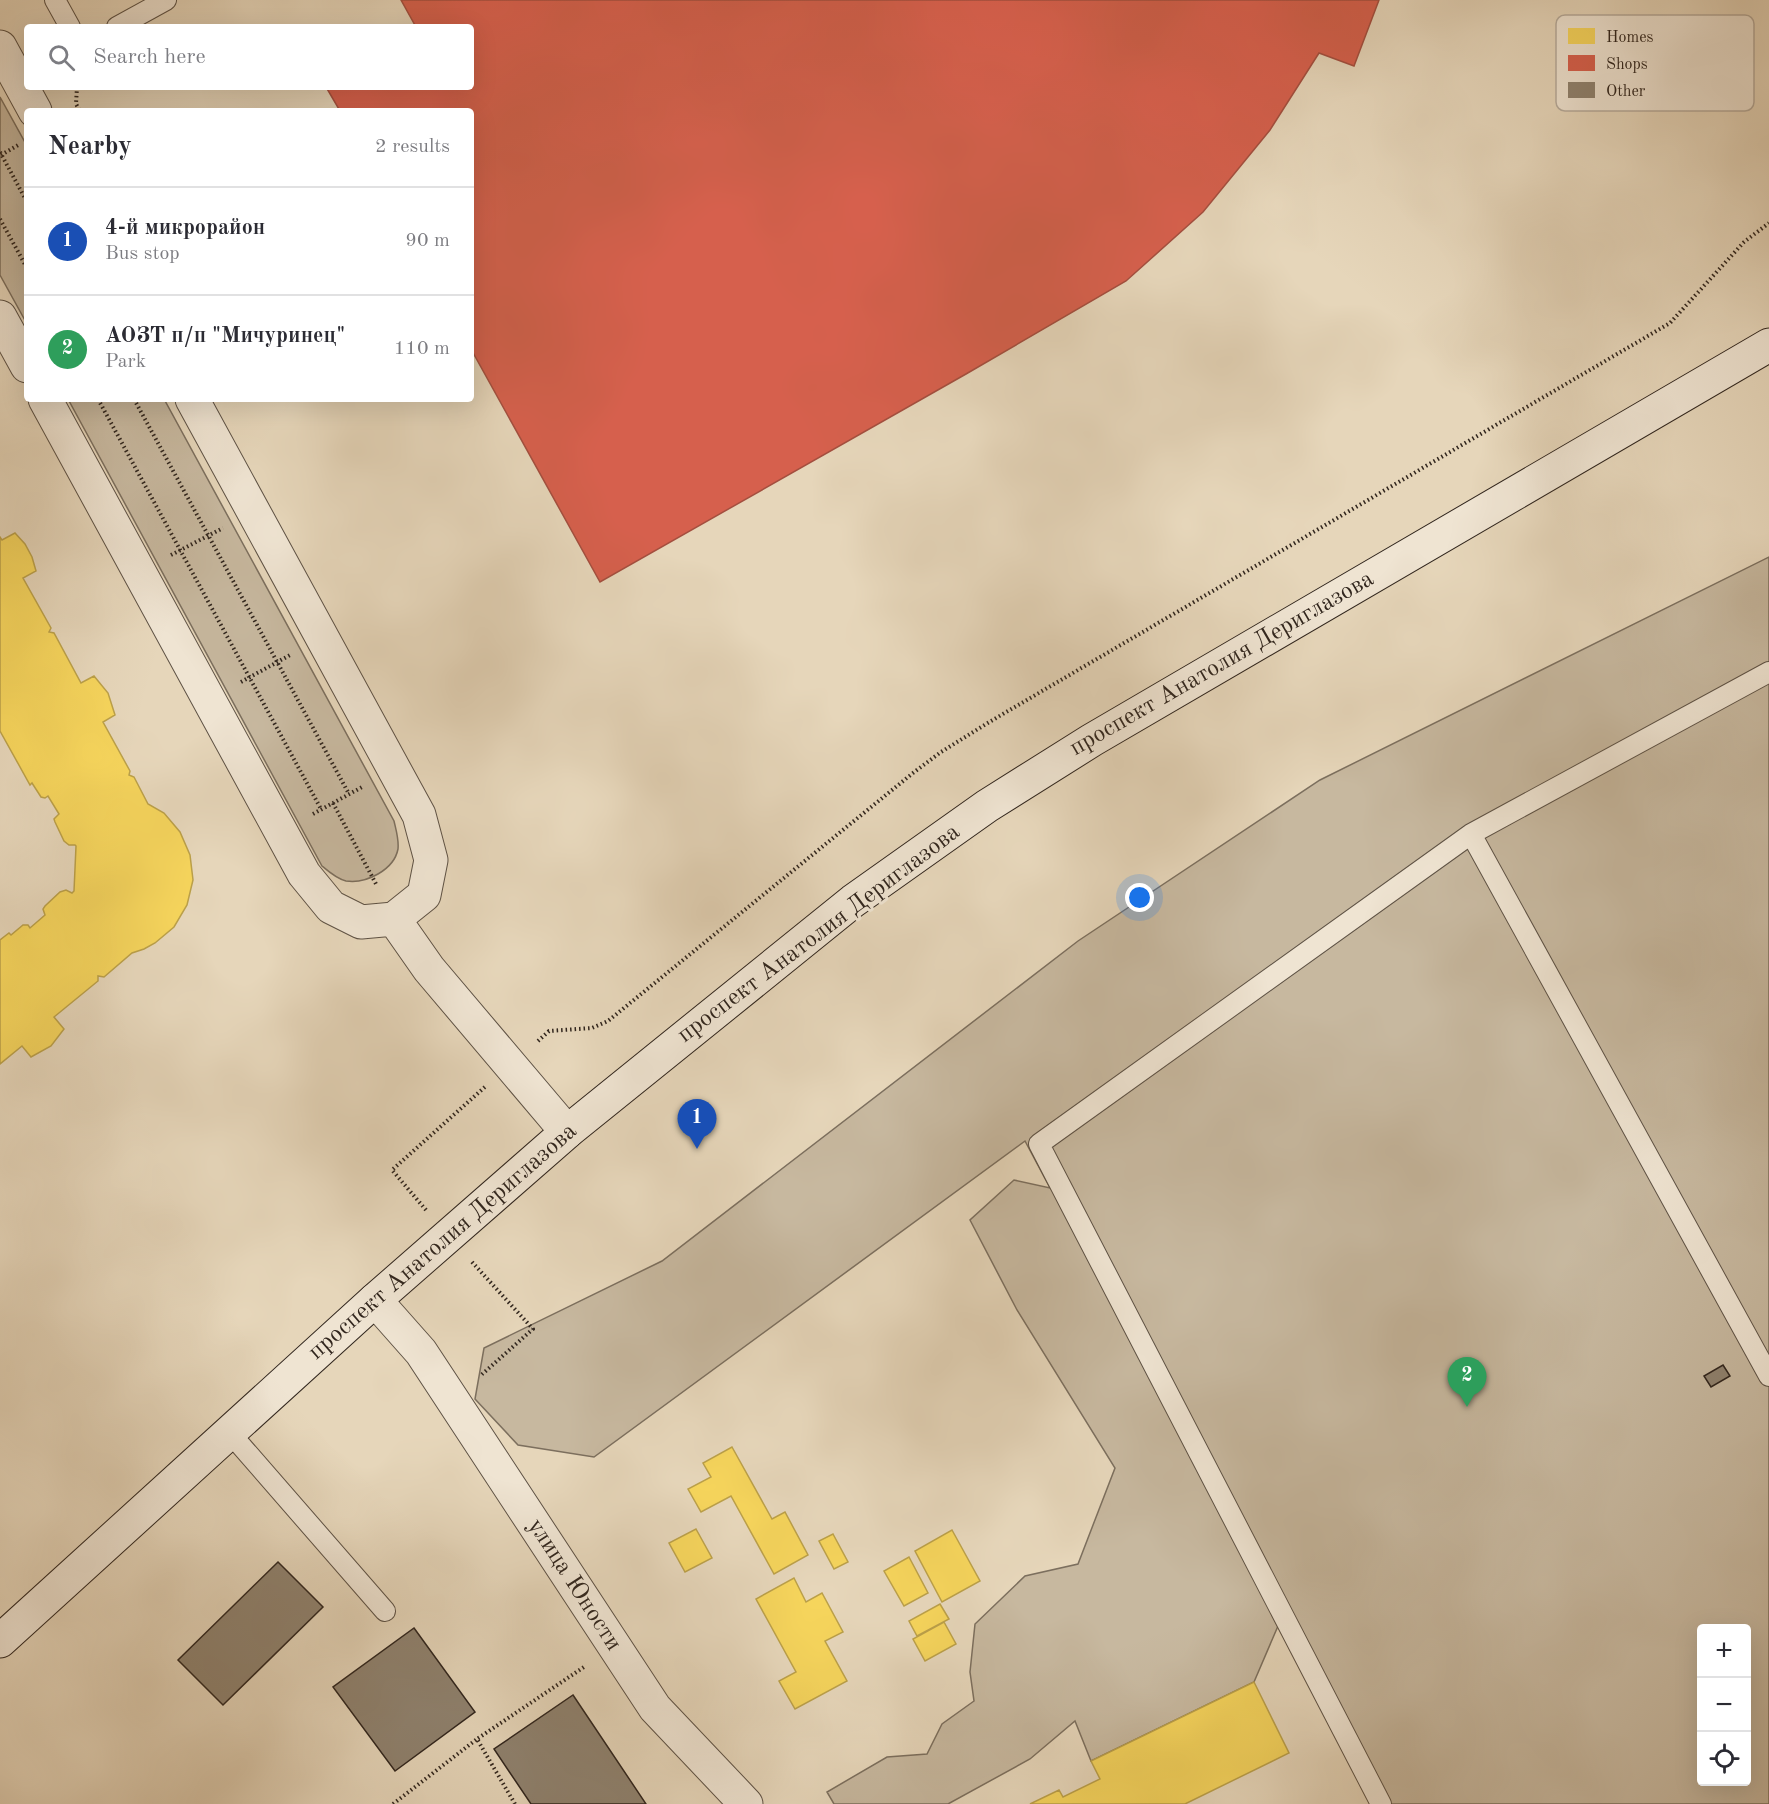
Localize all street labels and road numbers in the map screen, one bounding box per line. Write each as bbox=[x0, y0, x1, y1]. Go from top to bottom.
street label: проспект Анатолия Дериглазова bbox=[1066, 567, 1378, 761]
street label: проспект Анатолия Дериглазова bbox=[673, 820, 965, 1048]
street label: проспект Анатолия Дериглазова bbox=[304, 1119, 582, 1365]
street label: улица Юности bbox=[523, 1515, 625, 1655]

